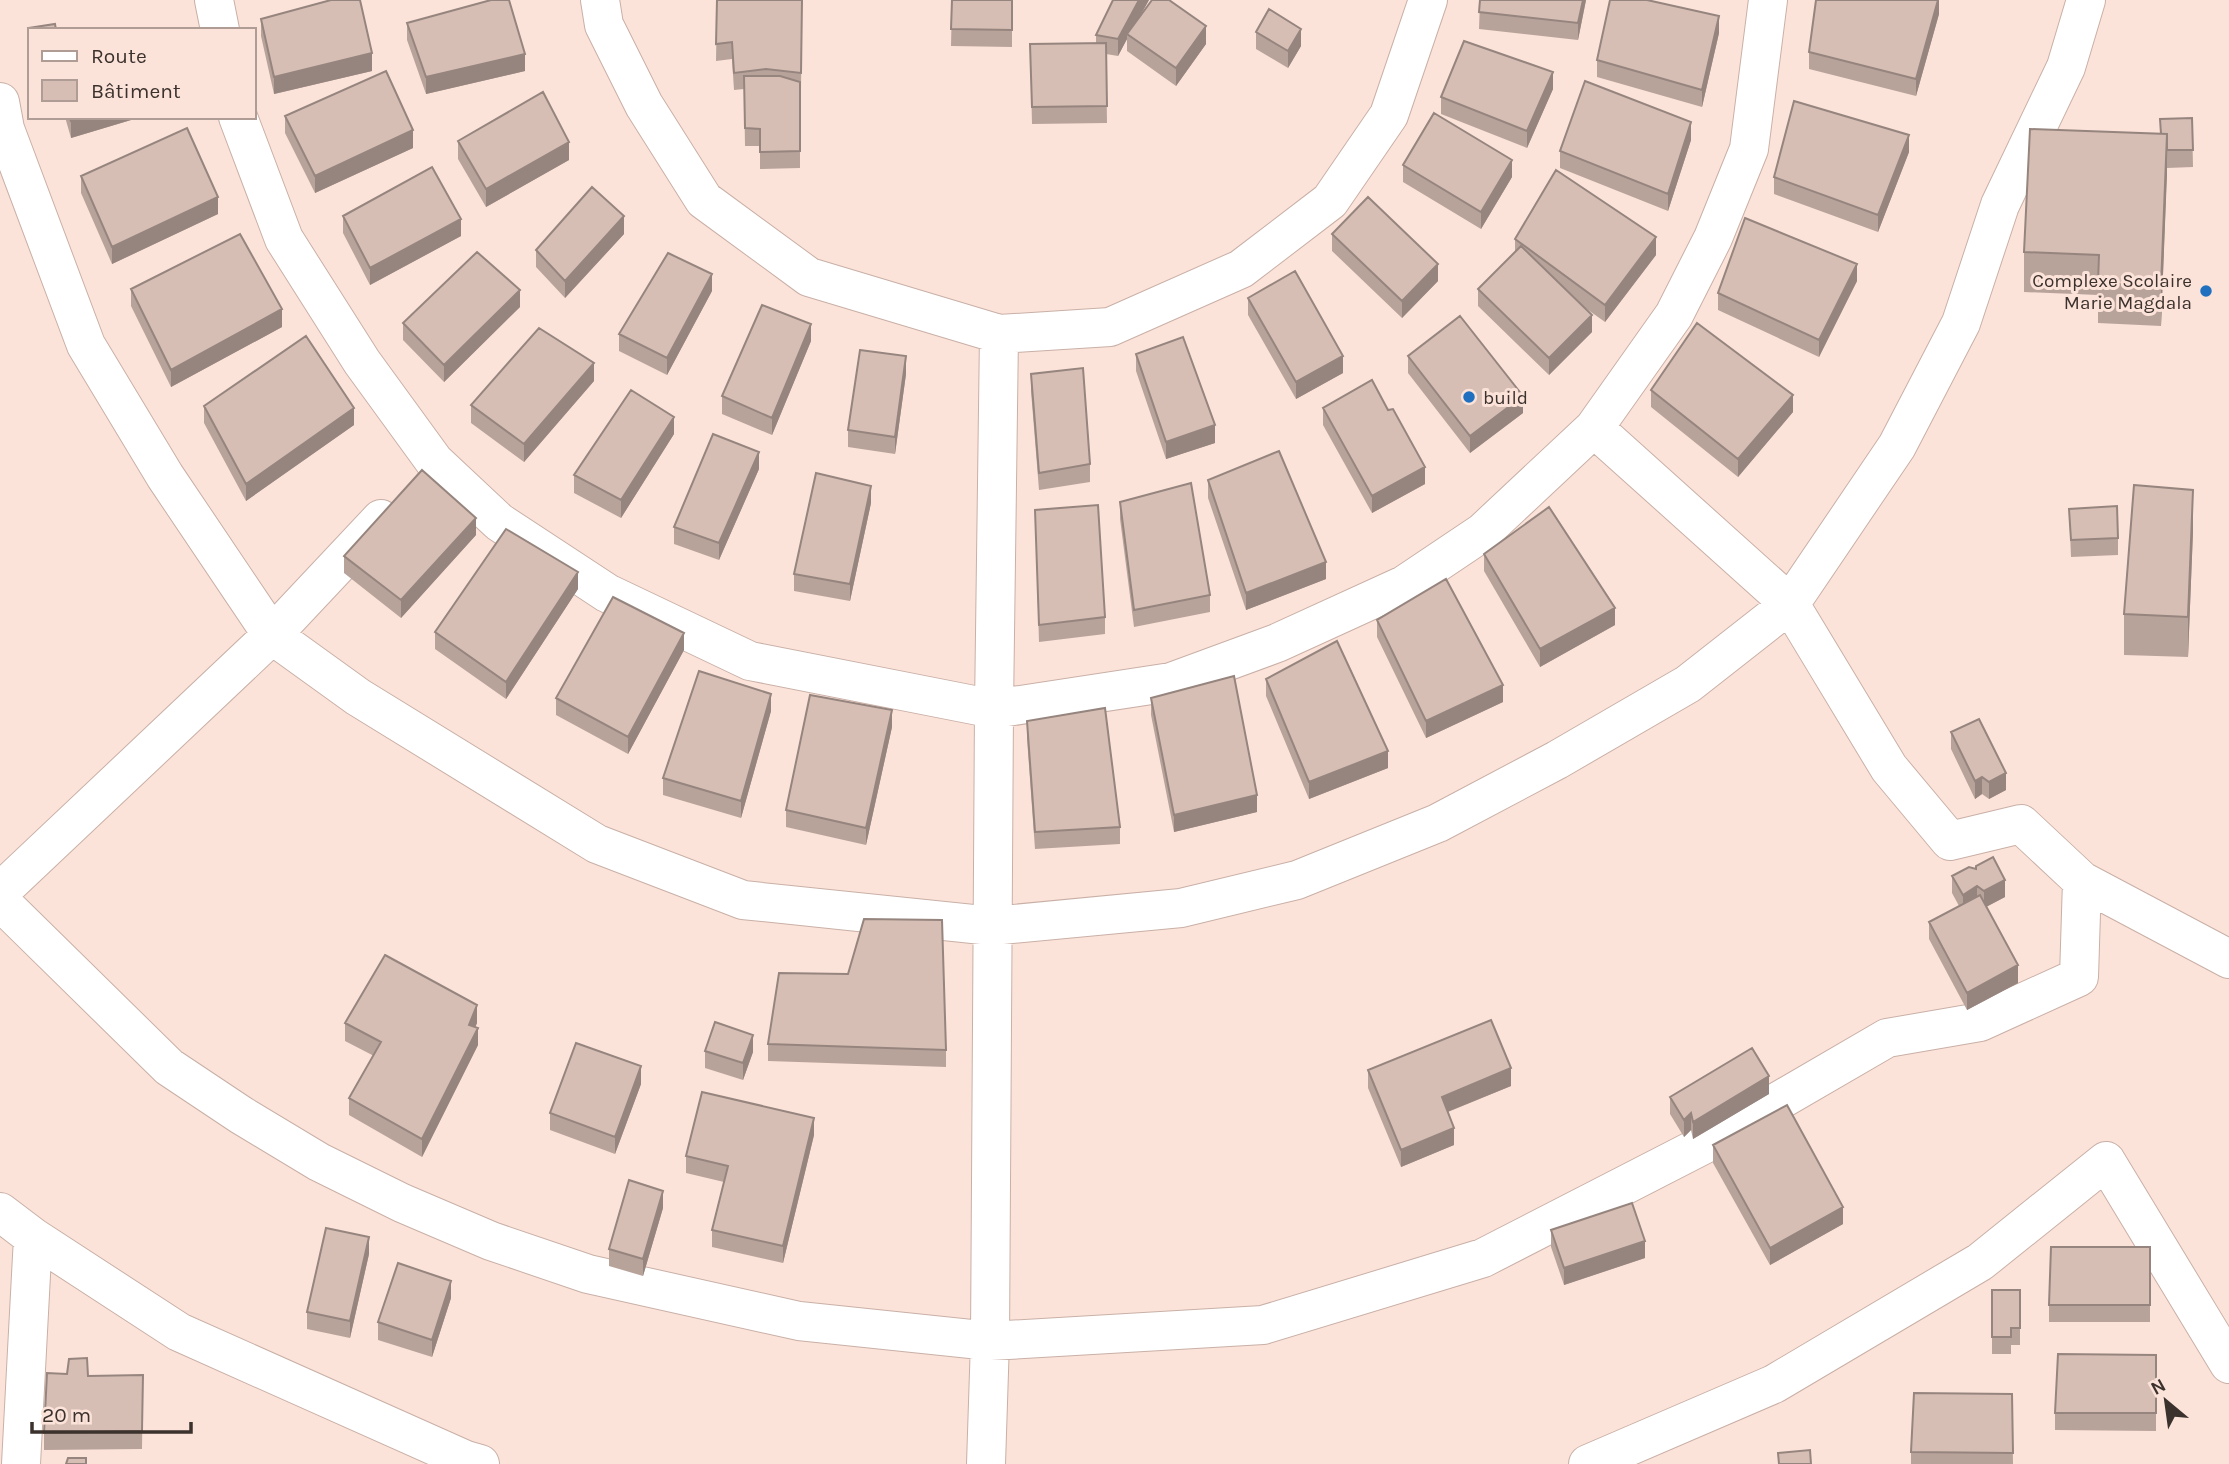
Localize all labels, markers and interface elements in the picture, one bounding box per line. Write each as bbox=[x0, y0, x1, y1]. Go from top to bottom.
legend bbox=[28, 28, 256, 119]
text: Route bbox=[91, 44, 147, 68]
text: Bâtiment bbox=[91, 79, 181, 103]
place label: Complexe Scolaire Marie Magdala bbox=[2032, 270, 2192, 314]
marker: Complexe Scolaire Marie Magdala bbox=[2198, 283, 2214, 299]
place label: build bbox=[1483, 387, 1528, 409]
marker: build bbox=[1461, 389, 1477, 405]
north arrow bbox=[2131, 1366, 2201, 1436]
text: N bbox=[2147, 1374, 2170, 1400]
scale bar bbox=[32, 1390, 191, 1434]
text: 20 m bbox=[42, 1403, 91, 1427]

